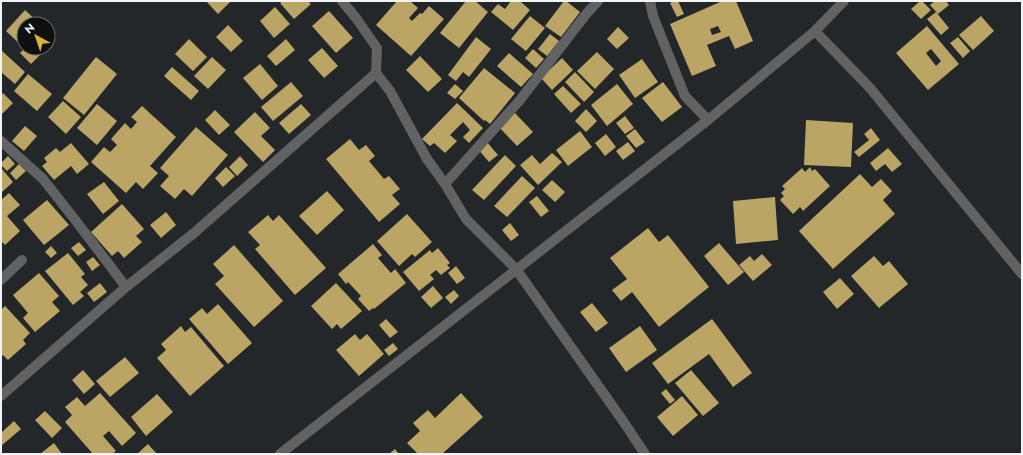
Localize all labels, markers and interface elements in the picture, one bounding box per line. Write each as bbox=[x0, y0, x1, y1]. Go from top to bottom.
north arrow bbox=[16, 16, 56, 56]
text: N bbox=[21, 19, 38, 37]

